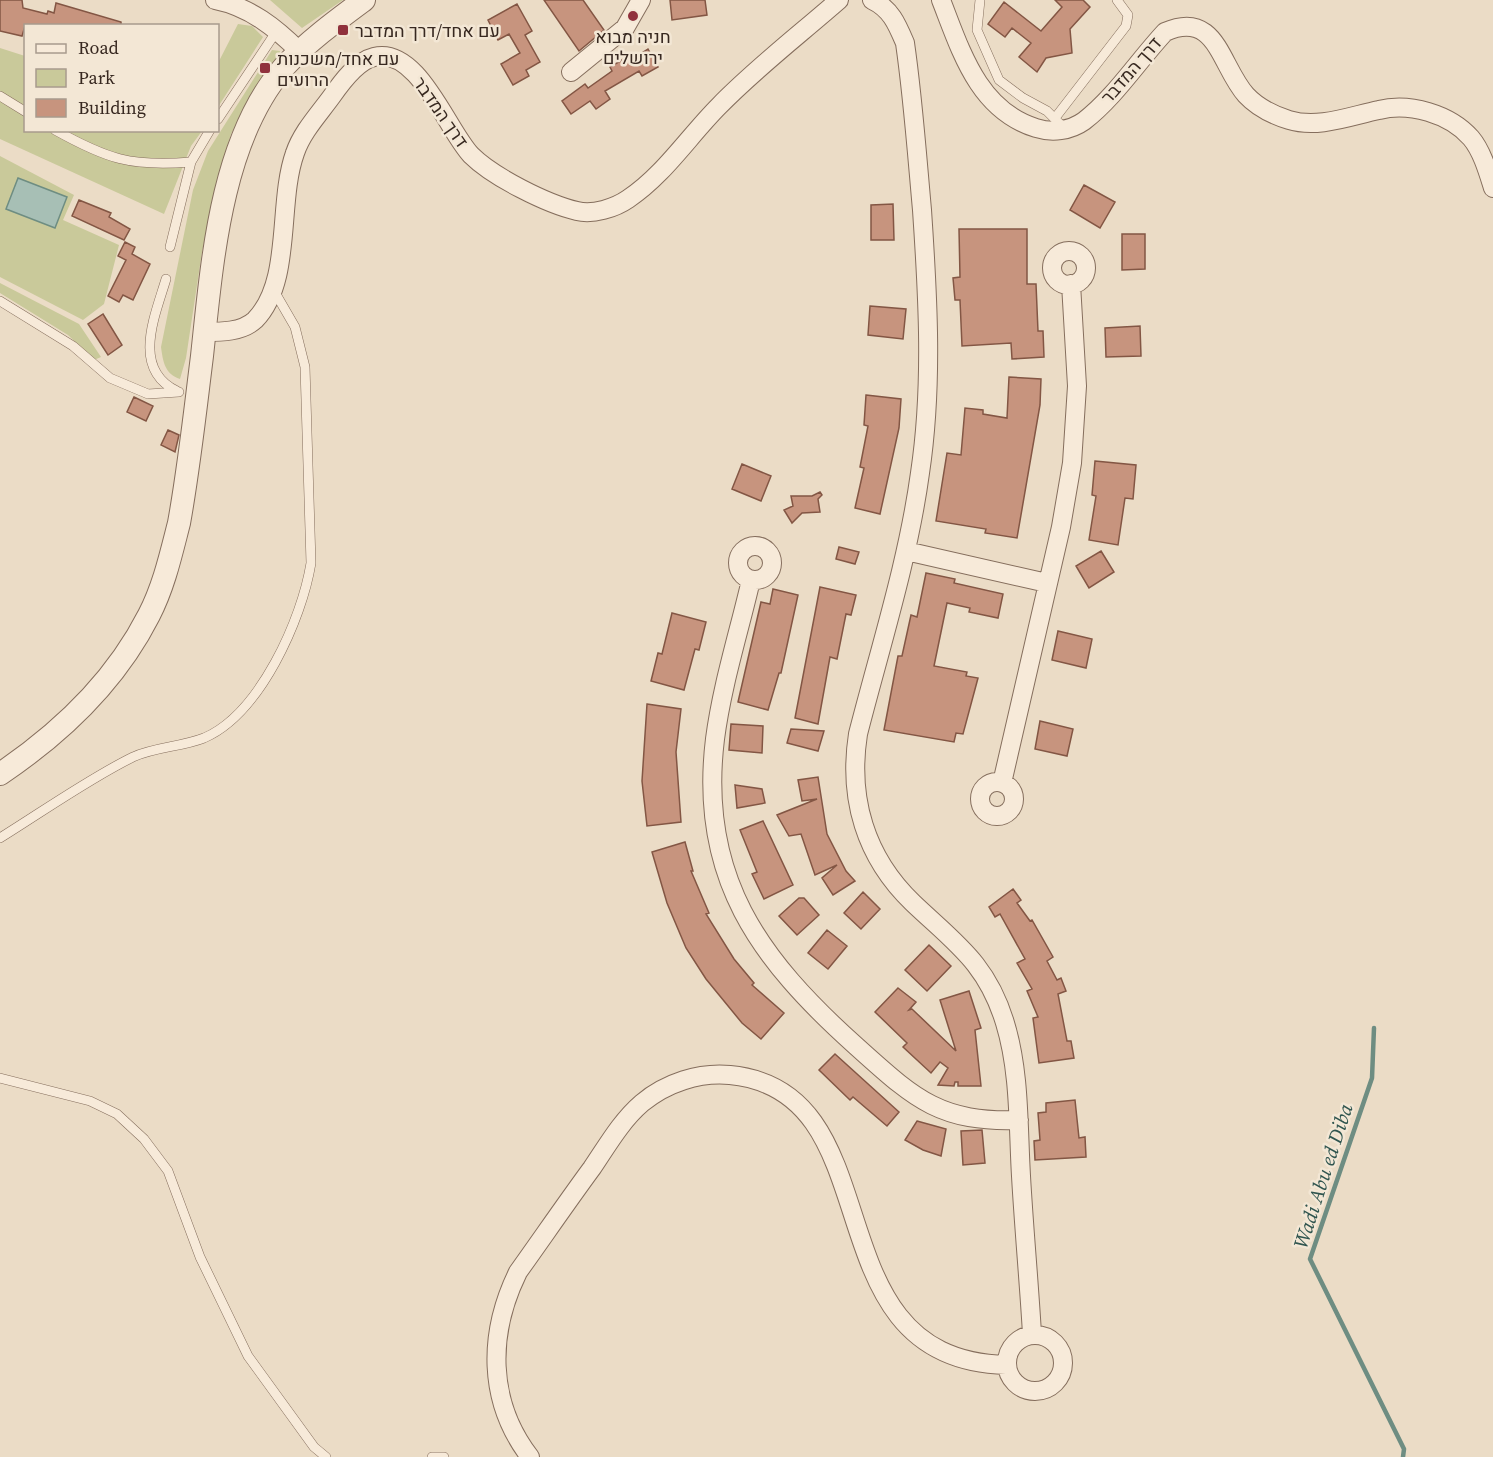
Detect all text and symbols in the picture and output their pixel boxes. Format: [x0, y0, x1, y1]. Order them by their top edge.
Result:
marker: חניה מבוא ירושלים [626, 9, 640, 23]
place label: עם אחד/דרך המדבר [355, 18, 500, 43]
marker: עם אחד/דרך המדבר [336, 23, 350, 37]
legend [24, 24, 219, 132]
place label: חניה מבוא ירושלים [595, 24, 671, 70]
street label: דרך המדבר [1095, 31, 1167, 109]
text: Road [78, 35, 119, 60]
place label: עם אחד/משכנות הרועים [277, 46, 399, 92]
marker: עם אחד/משכנות הרועים [258, 61, 272, 75]
text: Park [78, 65, 115, 90]
street label: דרך המדבר [408, 72, 474, 152]
text: Building [78, 95, 146, 120]
water label: Wadi Abu ed Diba [1286, 1099, 1360, 1252]

